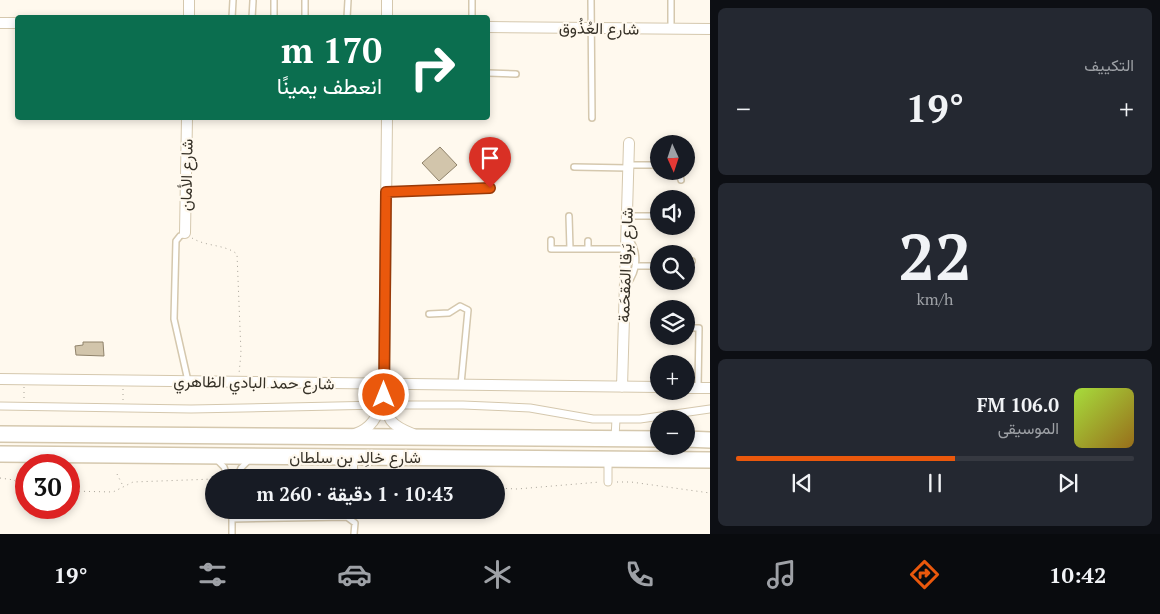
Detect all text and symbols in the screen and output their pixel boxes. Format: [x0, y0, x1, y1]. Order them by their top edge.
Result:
street label: شارع العُذُوق [559, 16, 639, 41]
text: 170 m [281, 27, 382, 73]
icon: right [400, 35, 465, 100]
text: التكييف [1084, 54, 1134, 76]
text: انعطف يمينًا [277, 71, 382, 100]
text: 19° [906, 83, 964, 133]
text: − [736, 90, 751, 127]
text: + [1119, 90, 1134, 127]
north arrow [650, 135, 695, 180]
map controls [650, 135, 695, 455]
pin [469, 137, 511, 188]
street label: شارع الأمان [174, 139, 199, 211]
icon: arrive [476, 144, 504, 172]
button: sound [650, 190, 695, 235]
street label: شارع بَرقا المَقحَمة [612, 207, 639, 323]
text: 22 [898, 212, 972, 299]
button: search [650, 245, 695, 290]
text: km/h [917, 288, 953, 310]
button: layers [650, 300, 695, 345]
button: + [650, 355, 695, 400]
position arrow [357, 368, 409, 420]
street label: شارع حمد البادي الظاهري [173, 370, 335, 397]
text: 106.0 FM [977, 392, 1059, 417]
button: − [650, 410, 695, 455]
text: الموسيقى [998, 417, 1059, 439]
street label: شارع خالِد بن سلطان [289, 446, 421, 469]
speed limit sign: 30 [15, 454, 80, 519]
icon: previous [788, 469, 816, 497]
icon: pause [921, 469, 949, 497]
icon: next [1054, 469, 1082, 497]
text: 10:43 · 1 دقيقة · 260 m [257, 481, 453, 506]
icon: filters [195, 557, 230, 592]
icon: car [337, 557, 372, 592]
icon: climate [480, 557, 515, 592]
icon: phone [622, 557, 657, 592]
icon: music [764, 557, 799, 592]
icon: directions [907, 557, 942, 592]
text: 19° [54, 560, 88, 589]
text: 10:42 [1049, 560, 1106, 589]

